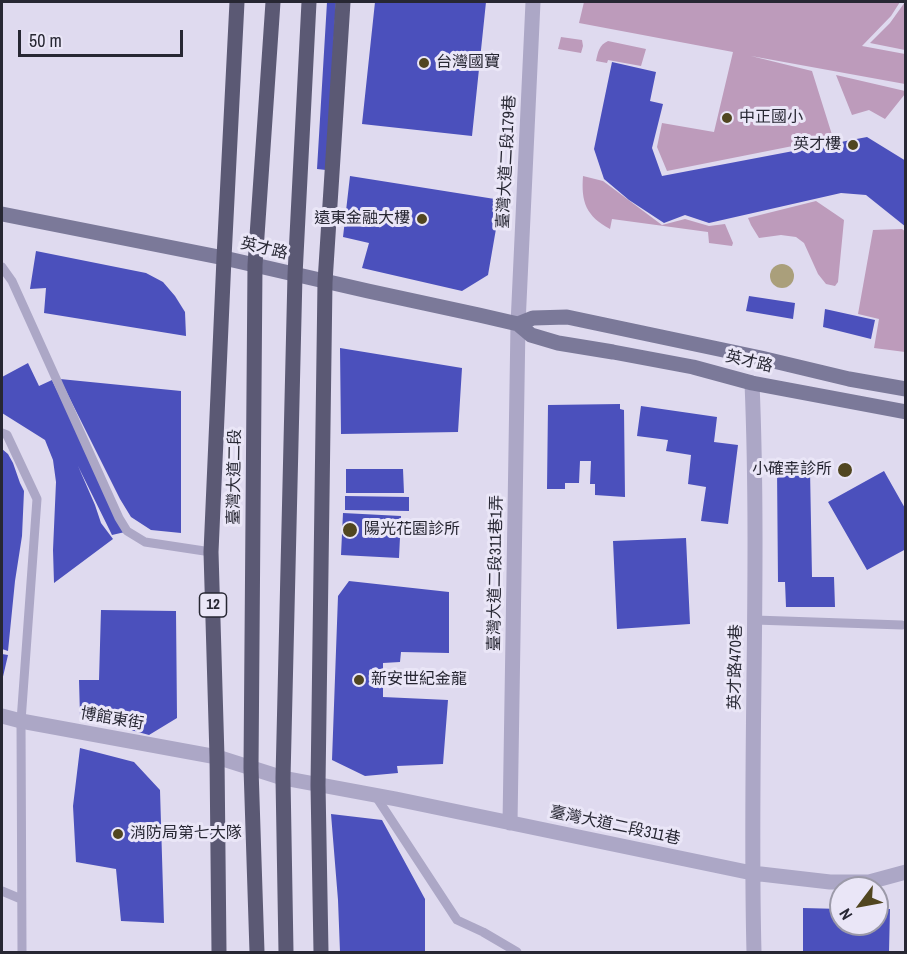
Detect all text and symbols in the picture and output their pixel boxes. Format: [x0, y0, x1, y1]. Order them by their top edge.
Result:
scale bar [21, 18, 186, 56]
text: 50 m [29, 28, 62, 53]
place label: 台灣國寶 [436, 53, 500, 73]
marker: 台灣國寶 [417, 56, 431, 70]
street label: 臺灣大道二段179巷 [494, 95, 520, 229]
place label: 中正國小 [739, 108, 803, 128]
marker: 中正國小 [720, 111, 734, 125]
place label: 英才樓 [793, 135, 841, 155]
marker: 英才樓 [846, 138, 860, 152]
place label: 遠東金融大樓 [314, 209, 410, 229]
marker: 遠東金融大樓 [415, 212, 429, 226]
street label: 英才路 [238, 234, 290, 264]
street label: 英才路 [723, 347, 775, 377]
street label: 臺灣大道二段 [225, 429, 245, 525]
place label: 小確幸診所 [752, 460, 832, 480]
marker: 小確幸診所 [836, 461, 854, 479]
street label: 臺灣大道二段311巷1弄 [485, 495, 507, 651]
place label: 陽光花園診所 [364, 520, 460, 540]
marker: 陽光花園診所 [341, 521, 359, 539]
road number: 12 [200, 593, 226, 617]
street label: 英才路470巷 [726, 624, 746, 710]
place label: 新安世紀金龍 [371, 670, 467, 690]
marker: 新安世紀金龍 [352, 673, 366, 687]
street label: 博館東街 [79, 704, 145, 734]
street label: 臺灣大道二段311巷 [548, 803, 682, 849]
place label: 消防局第七大隊 [130, 824, 242, 844]
marker: 消防局第七大隊 [111, 827, 125, 841]
north arrow [829, 876, 889, 936]
text: N [834, 905, 857, 924]

